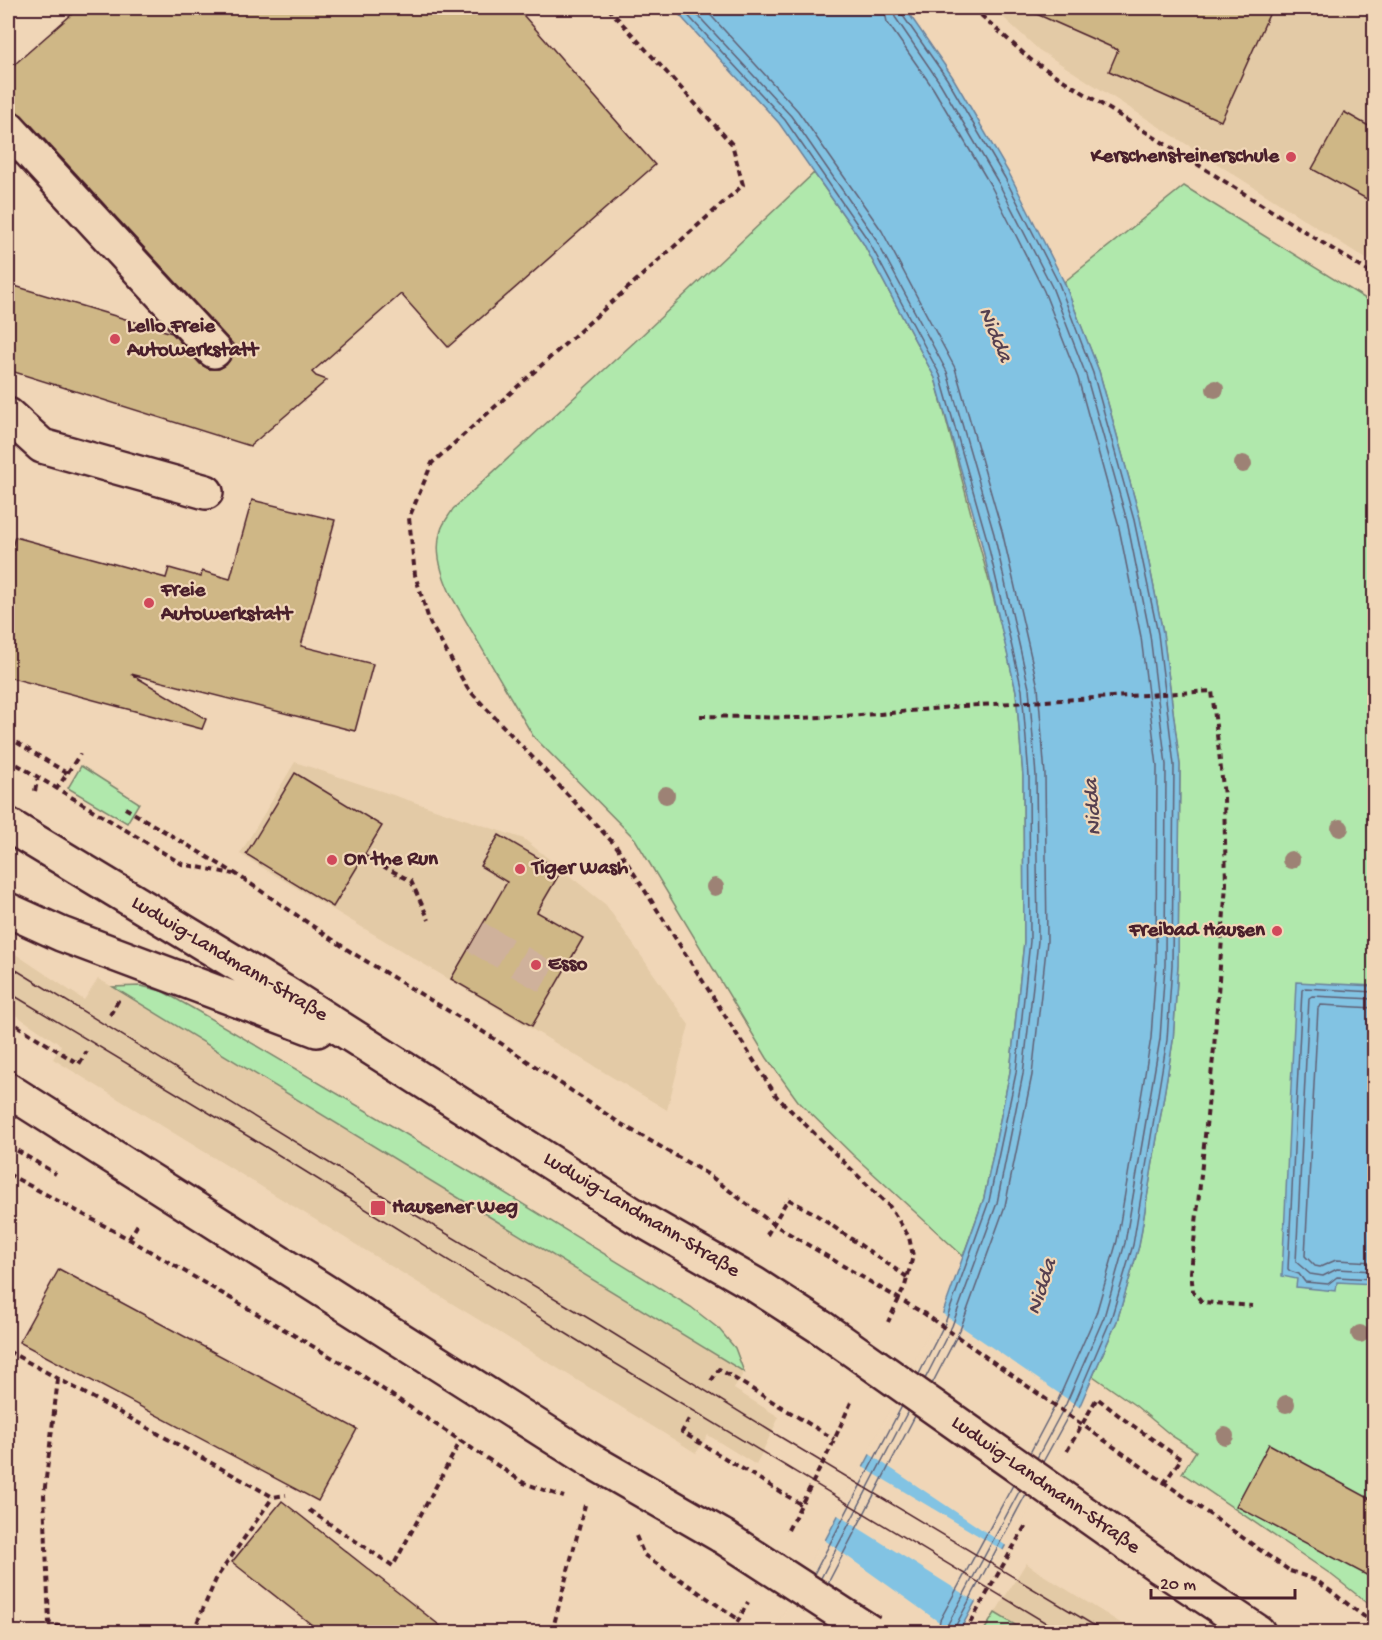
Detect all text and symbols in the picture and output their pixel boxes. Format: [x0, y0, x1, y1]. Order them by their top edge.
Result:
place label: Kerschensteinerschule [1090, 145, 1280, 170]
marker: Kerschensteinerschule [1284, 150, 1298, 164]
water label: Nidda [971, 304, 1018, 368]
place label: Lello Freie Autowerkstatt [126, 315, 260, 364]
marker: Lello Freie Autowerkstatt [108, 332, 122, 346]
place label: Freie Autowerkstatt [160, 579, 294, 628]
marker: Freie Autowerkstatt [142, 596, 156, 610]
water label: Nidda [1079, 776, 1109, 836]
place label: On the Run [344, 848, 439, 873]
marker: On the Run [325, 853, 339, 867]
place label: Tiger Wash [530, 857, 629, 882]
marker: Tiger Wash [513, 862, 527, 876]
street label: Ludwig-Landmann-Straße [126, 891, 333, 1029]
place label: Freibad Hausen [1128, 919, 1266, 944]
marker: Freibad Hausen [1270, 924, 1284, 938]
place label: Esso [548, 953, 588, 978]
marker: Esso [529, 958, 543, 972]
street label: Ludwig-Landmann-Straße [538, 1147, 745, 1285]
place label: Hausener Weg [392, 1196, 518, 1221]
marker: Hausener Weg [369, 1199, 387, 1217]
water label: Nidda [1022, 1254, 1065, 1318]
street label: Ludwig-Landmann-Straße [946, 1411, 1145, 1561]
scale bar [1151, 1562, 1295, 1600]
text: 20 m [1160, 1575, 1196, 1596]

